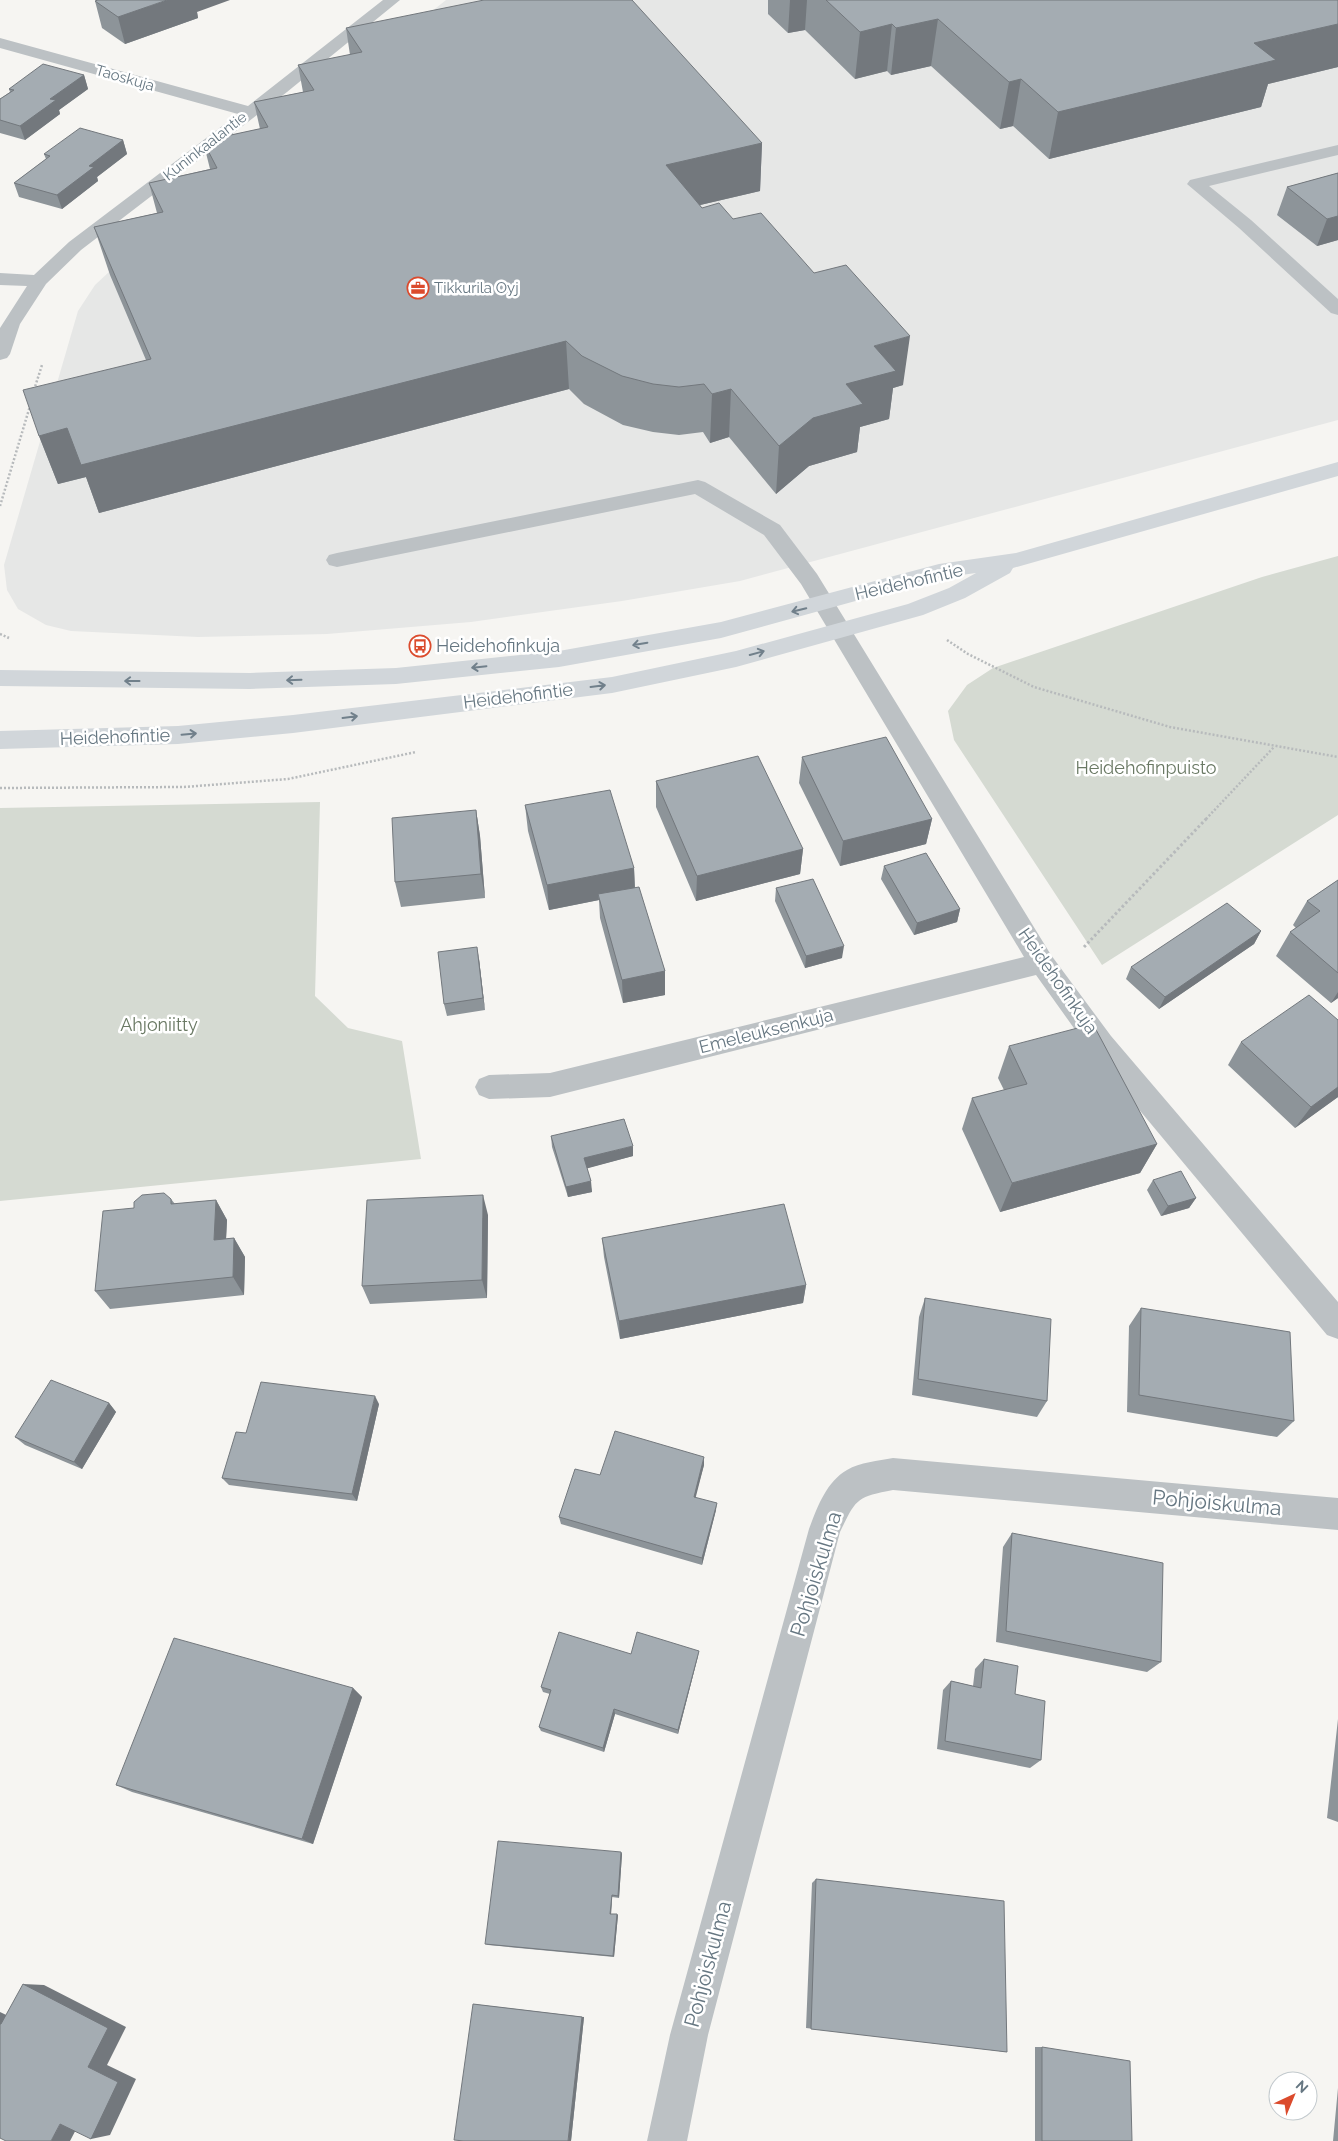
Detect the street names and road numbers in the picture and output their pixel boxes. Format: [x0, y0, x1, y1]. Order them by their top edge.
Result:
street label: Taoskuja [94, 61, 156, 95]
street label: Kuninkaalantie [160, 108, 251, 184]
street label: Heidehofintie [853, 559, 965, 604]
street label: Heidehofintie [462, 678, 574, 713]
street label: Heidehofintie [59, 724, 171, 749]
street label: Heidehofinkuja [1014, 924, 1103, 1038]
street label: Emeleuksenkuja [697, 1004, 835, 1057]
street label: Pohjoiskulma [1151, 1484, 1283, 1521]
street label: Pohjoiskulma [785, 1508, 846, 1639]
street label: Pohjoiskulma [679, 1898, 736, 2030]

